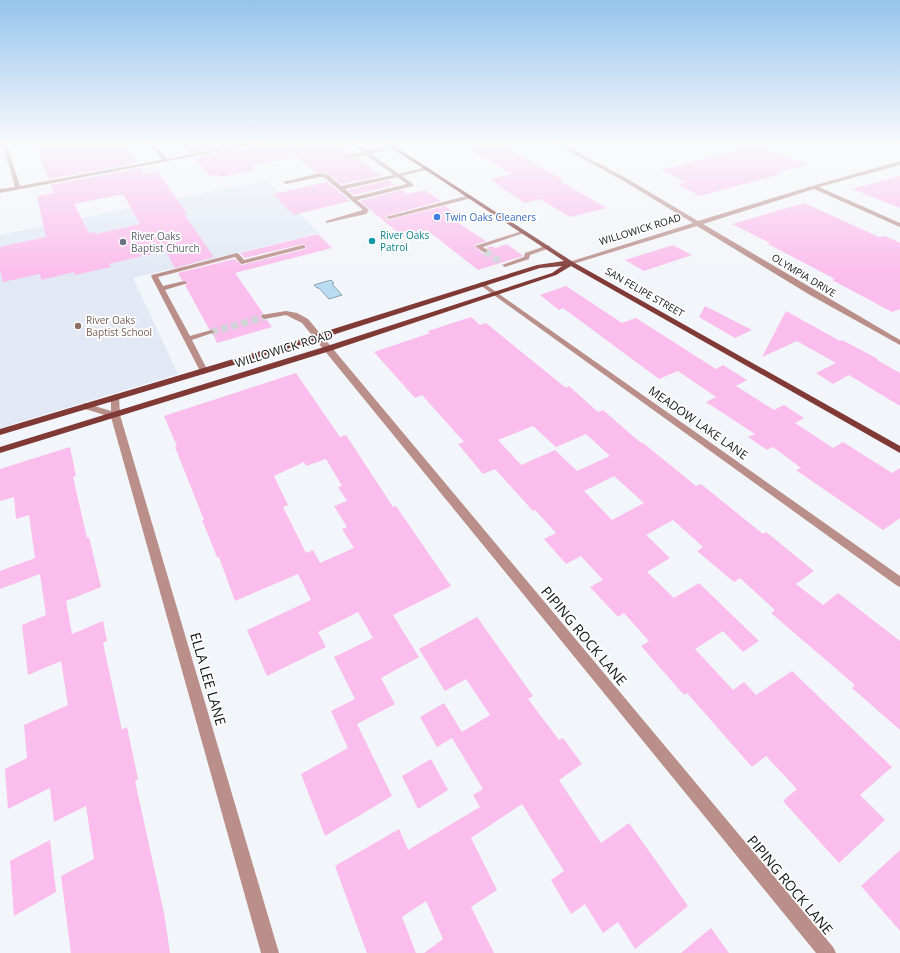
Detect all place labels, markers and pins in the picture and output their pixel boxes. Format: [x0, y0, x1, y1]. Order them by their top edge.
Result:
place label: Twin Oaks Cleaners [445, 210, 536, 224]
marker: Twin Oaks Cleaners [432, 212, 442, 222]
place label: River Oaks Patrol [380, 228, 430, 254]
place label: River Oaks Baptist Church [131, 229, 200, 255]
marker: River Oaks Patrol [367, 236, 377, 246]
marker: River Oaks Baptist Church [118, 237, 128, 247]
place label: River Oaks Baptist School [86, 313, 152, 339]
marker: River Oaks Baptist School [73, 321, 83, 331]

